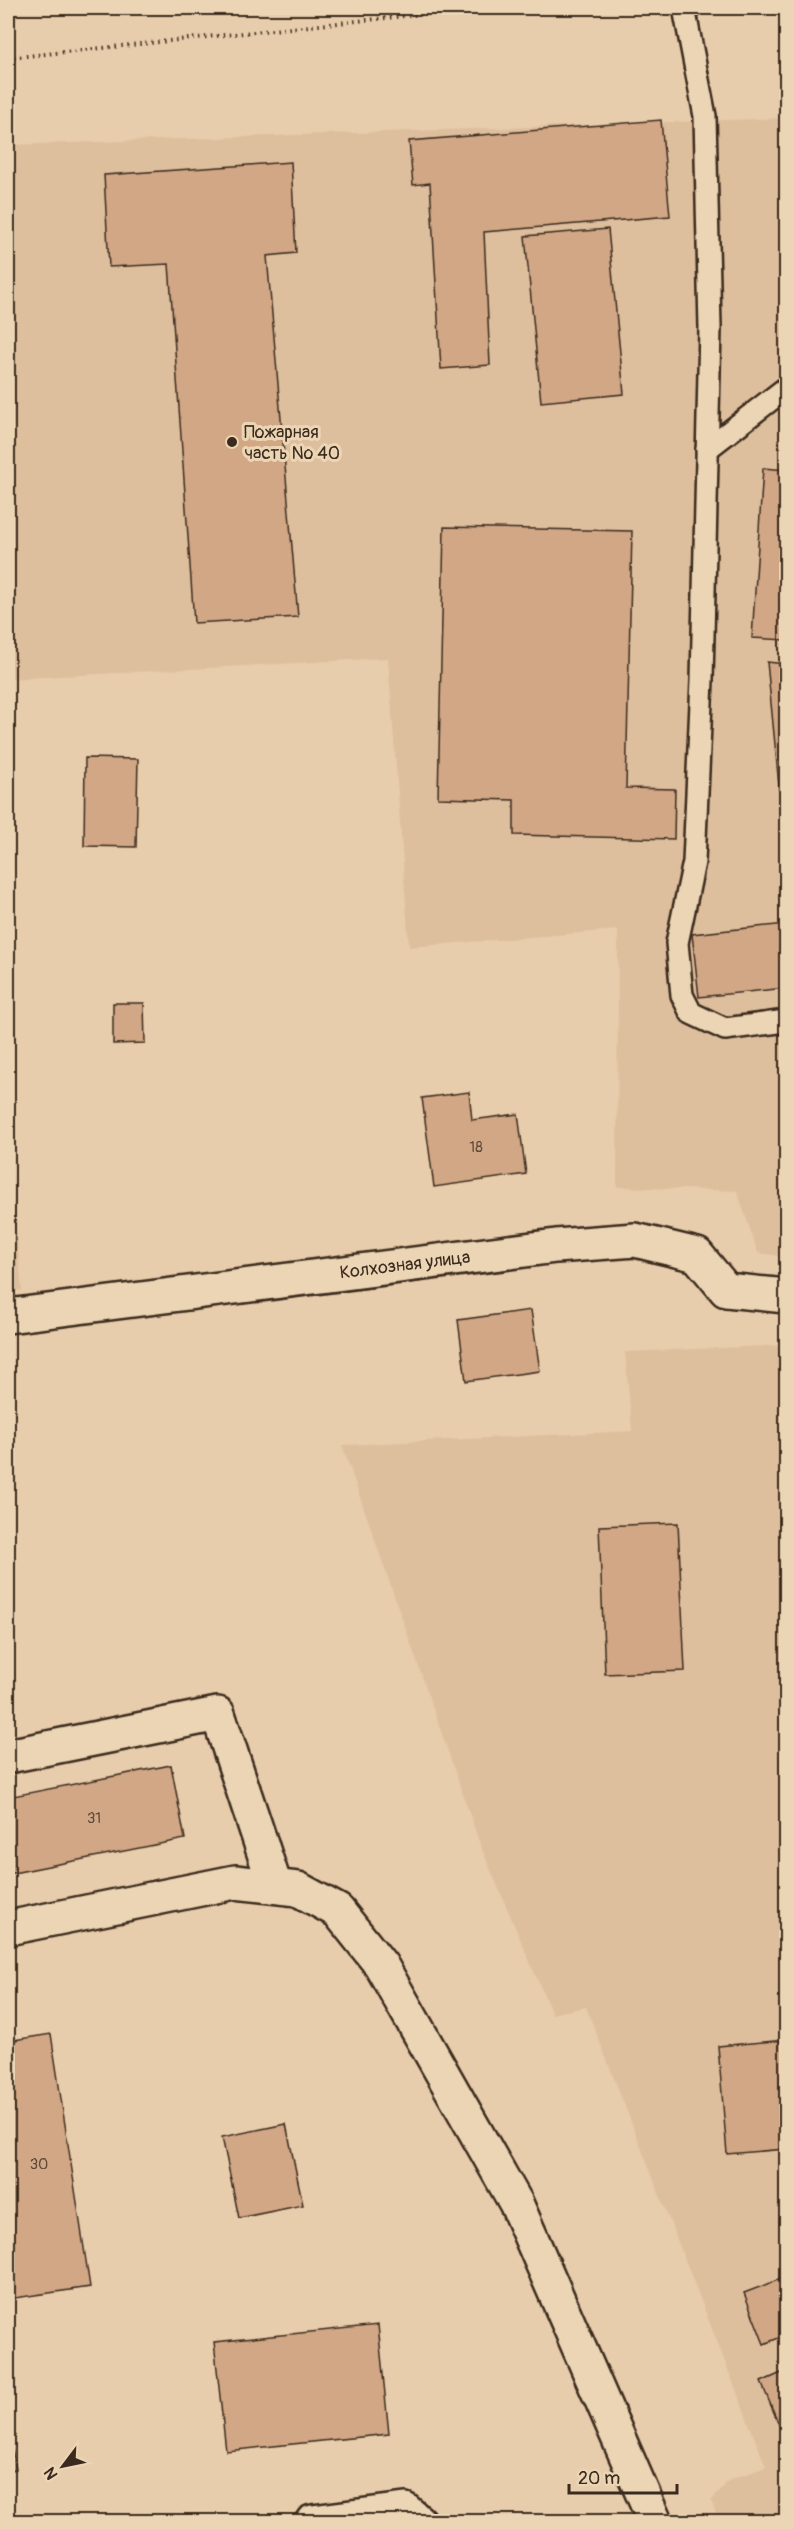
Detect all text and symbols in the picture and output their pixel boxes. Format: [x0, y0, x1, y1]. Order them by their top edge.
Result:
place label: Пожарная часть № 40 [244, 421, 340, 465]
marker: Пожарная часть № 40 [225, 435, 239, 449]
house number: 18 [469, 1138, 483, 1157]
street label: Колхозная улица [338, 1246, 472, 1284]
house number: 31 [87, 1809, 101, 1828]
house number: 30 [30, 2155, 48, 2174]
north arrow [33, 2436, 93, 2496]
scale bar [569, 2457, 677, 2495]
text: N [40, 2463, 62, 2483]
text: 20 m [578, 2467, 620, 2490]

